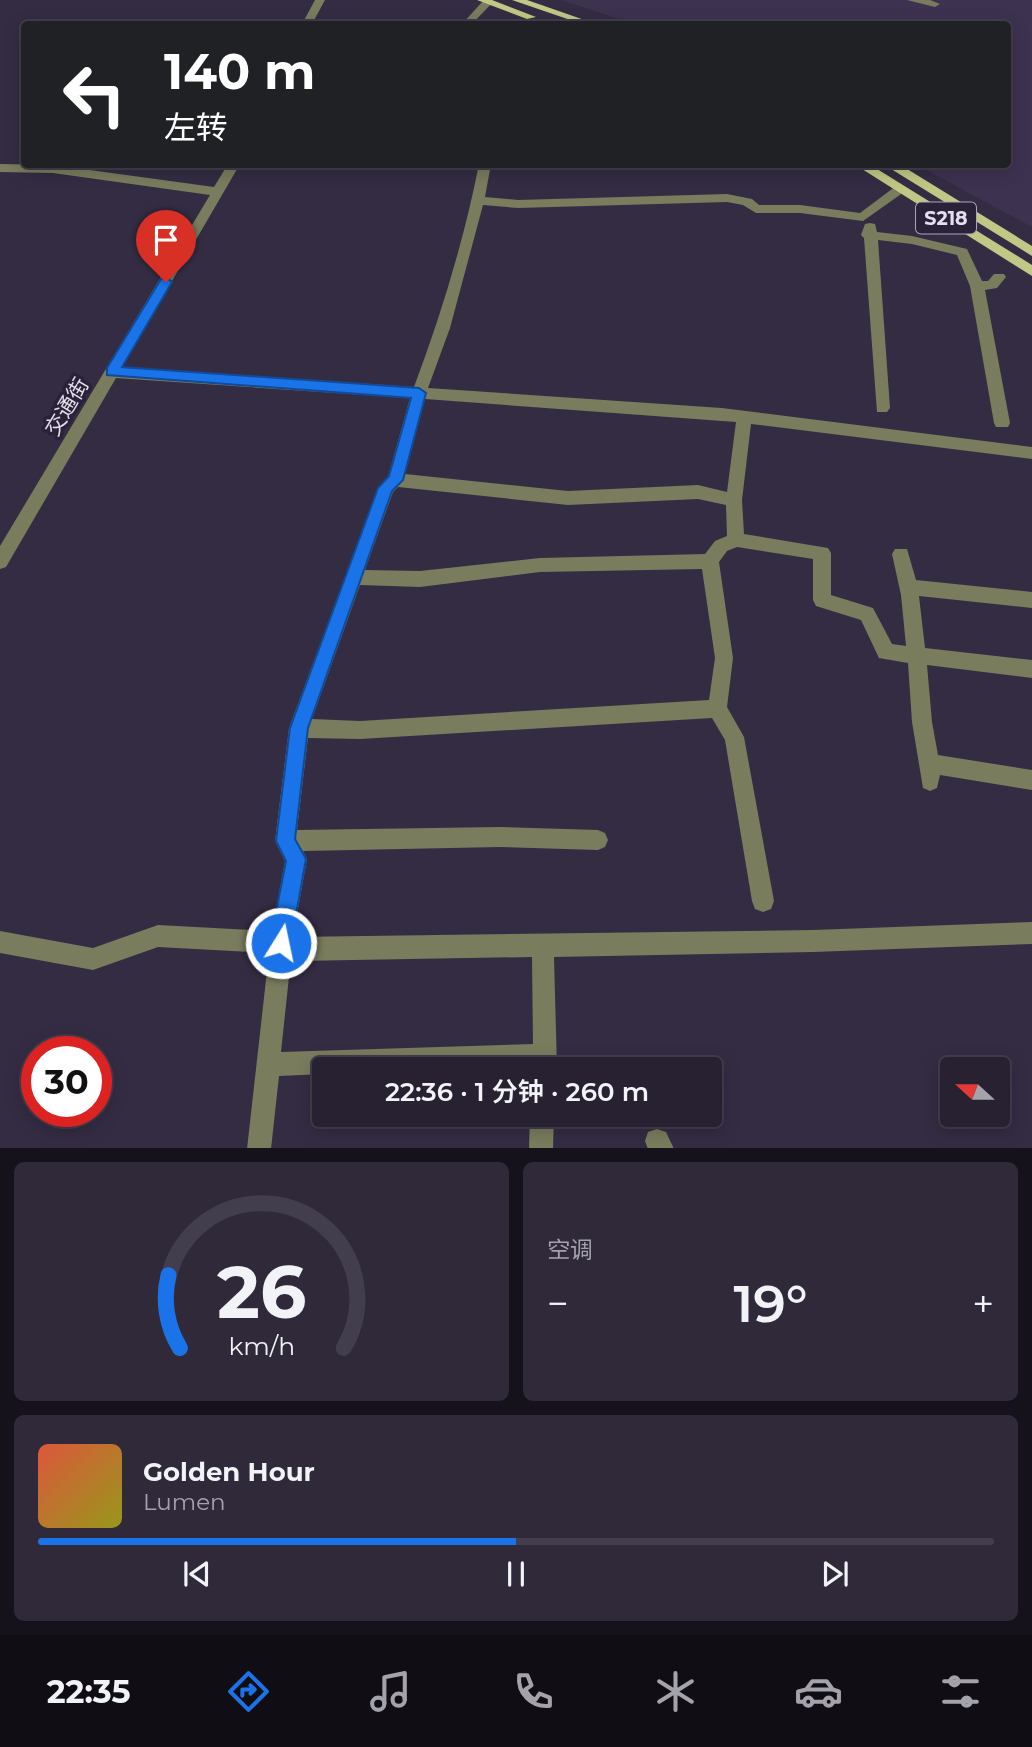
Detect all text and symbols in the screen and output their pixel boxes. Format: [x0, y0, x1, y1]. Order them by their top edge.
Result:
text: 140 m [164, 42, 316, 101]
icon: left [49, 49, 140, 140]
text: 左转 [164, 108, 228, 147]
road number: S218 [916, 202, 976, 233]
pin [136, 210, 196, 282]
icon: arrive [147, 221, 185, 259]
street label: 交通街 [40, 373, 94, 440]
position arrow [244, 906, 318, 980]
speed limit sign: 30 [21, 1036, 112, 1127]
north arrow [940, 1057, 1010, 1127]
map controls [940, 1057, 1010, 1127]
text: 22:36 · 1 分钟 · 260 m [385, 1076, 649, 1108]
text: 空调 [547, 1236, 593, 1264]
text: 26 [217, 1248, 306, 1336]
text: 19° [733, 1272, 808, 1335]
text: − [547, 1280, 569, 1327]
text: + [972, 1280, 994, 1327]
text: km/h [228, 1330, 295, 1360]
text: Golden Hour [143, 1456, 315, 1488]
text: Lumen [143, 1488, 226, 1516]
icon: previous [178, 1555, 216, 1593]
icon: pause [497, 1555, 535, 1593]
icon: next [816, 1555, 854, 1593]
icon: directions [224, 1667, 273, 1716]
icon: music [366, 1667, 415, 1716]
icon: phone [509, 1667, 558, 1716]
icon: climate [651, 1667, 700, 1716]
icon: car [794, 1667, 843, 1716]
icon: filters [936, 1667, 985, 1716]
text: 22:35 [47, 1672, 131, 1711]

